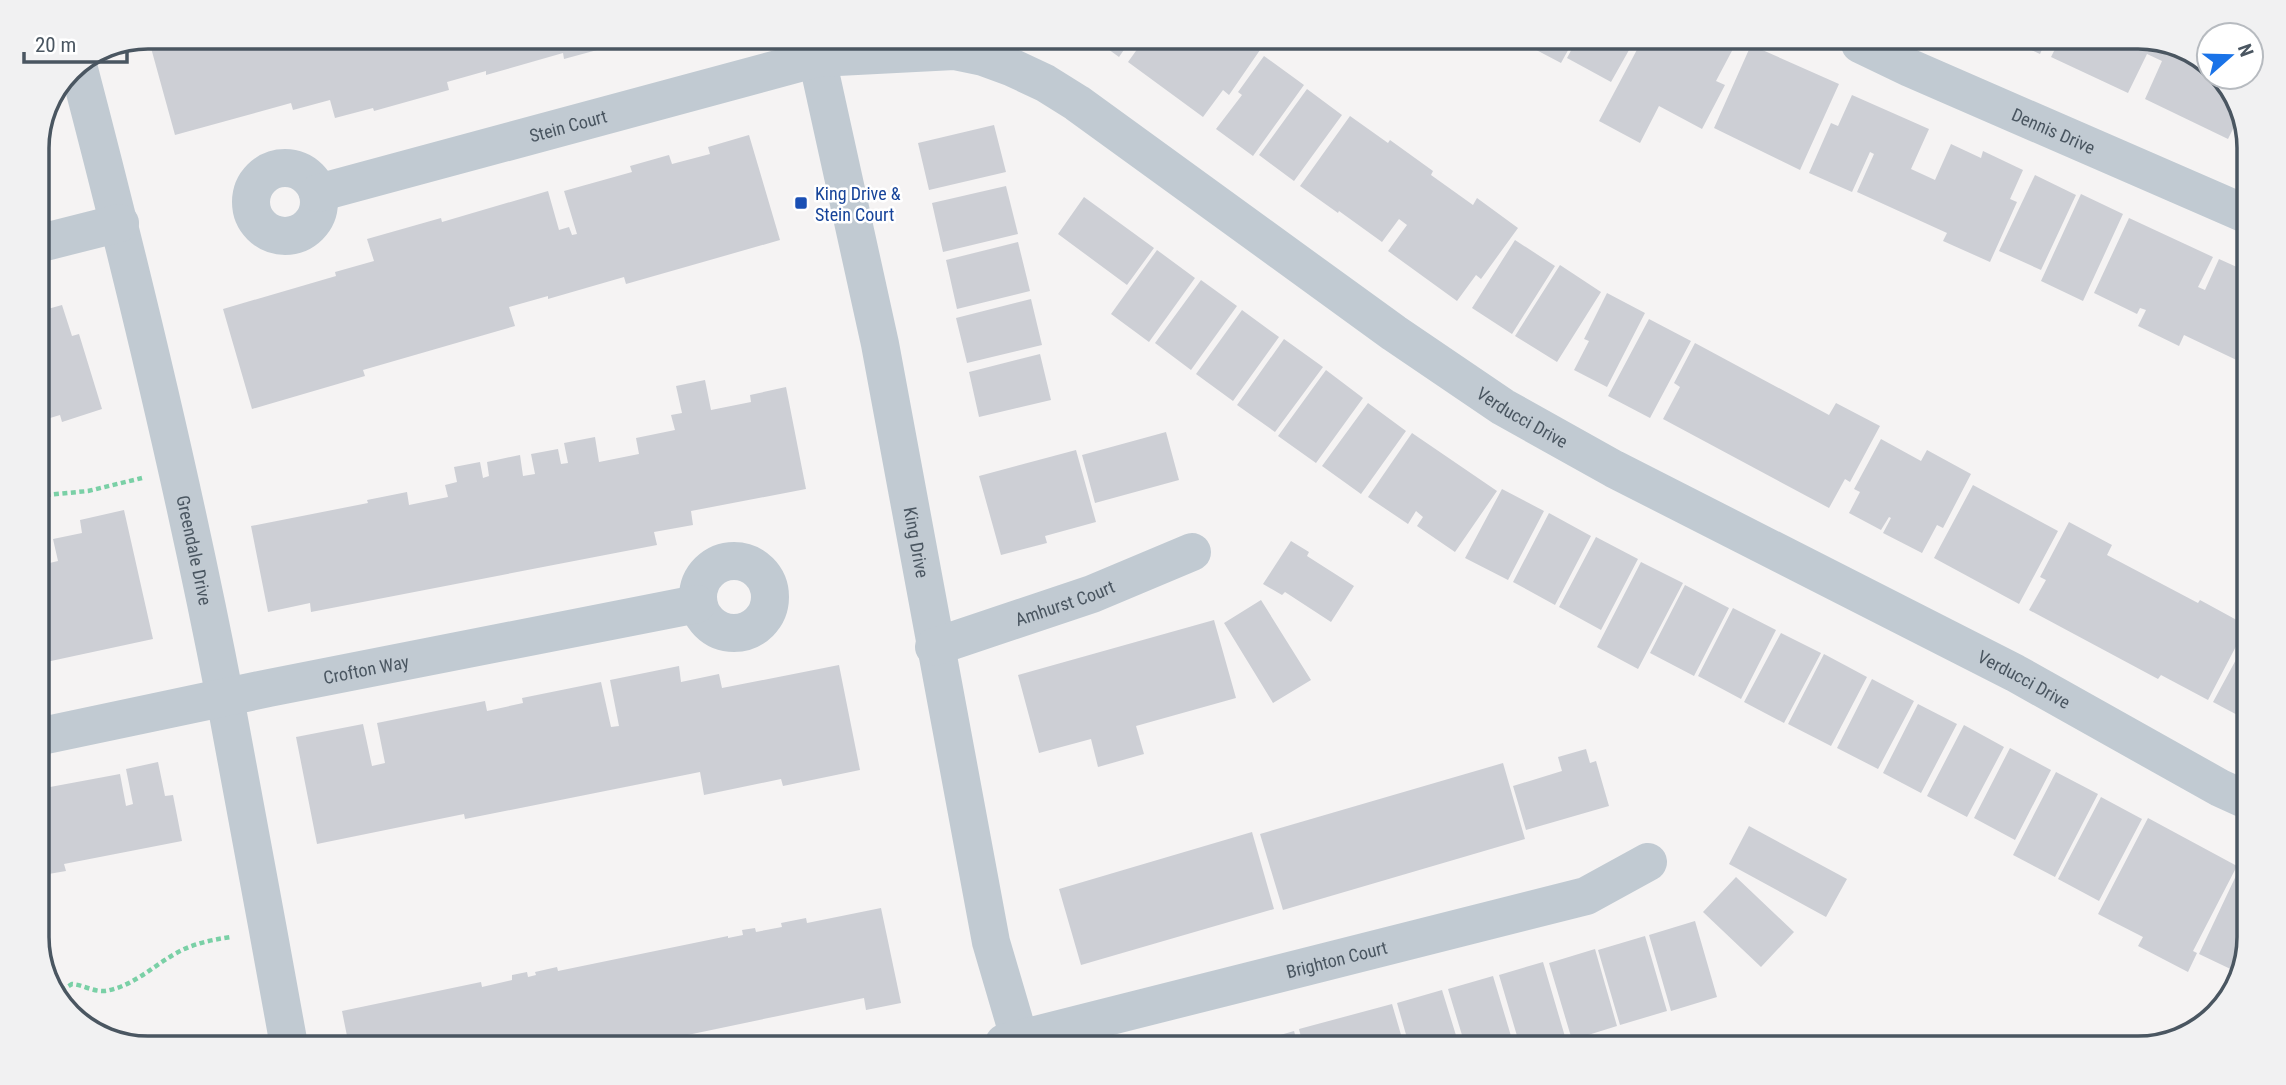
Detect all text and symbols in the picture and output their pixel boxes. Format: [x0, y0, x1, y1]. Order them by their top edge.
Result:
scale bar [24, 21, 128, 65]
north arrow [2195, 21, 2265, 91]
text: 20 m [35, 33, 76, 57]
text: N [2233, 41, 2258, 60]
street label: Dennis Drive [2009, 103, 2098, 158]
street label: Stein Court [527, 105, 609, 146]
place label: King Drive & Stein Court [815, 183, 901, 225]
marker: King Drive & Stein Court [793, 195, 809, 211]
street label: Verducci Drive [1473, 382, 1572, 452]
street label: Greendale Drive [173, 493, 217, 607]
street label: King Drive [900, 505, 934, 579]
street label: Amhurst Court [1012, 575, 1117, 630]
street label: Verducci Drive [1974, 645, 2074, 712]
street label: Crofton Way [321, 650, 411, 688]
street label: Brighton Court [1284, 936, 1389, 982]

